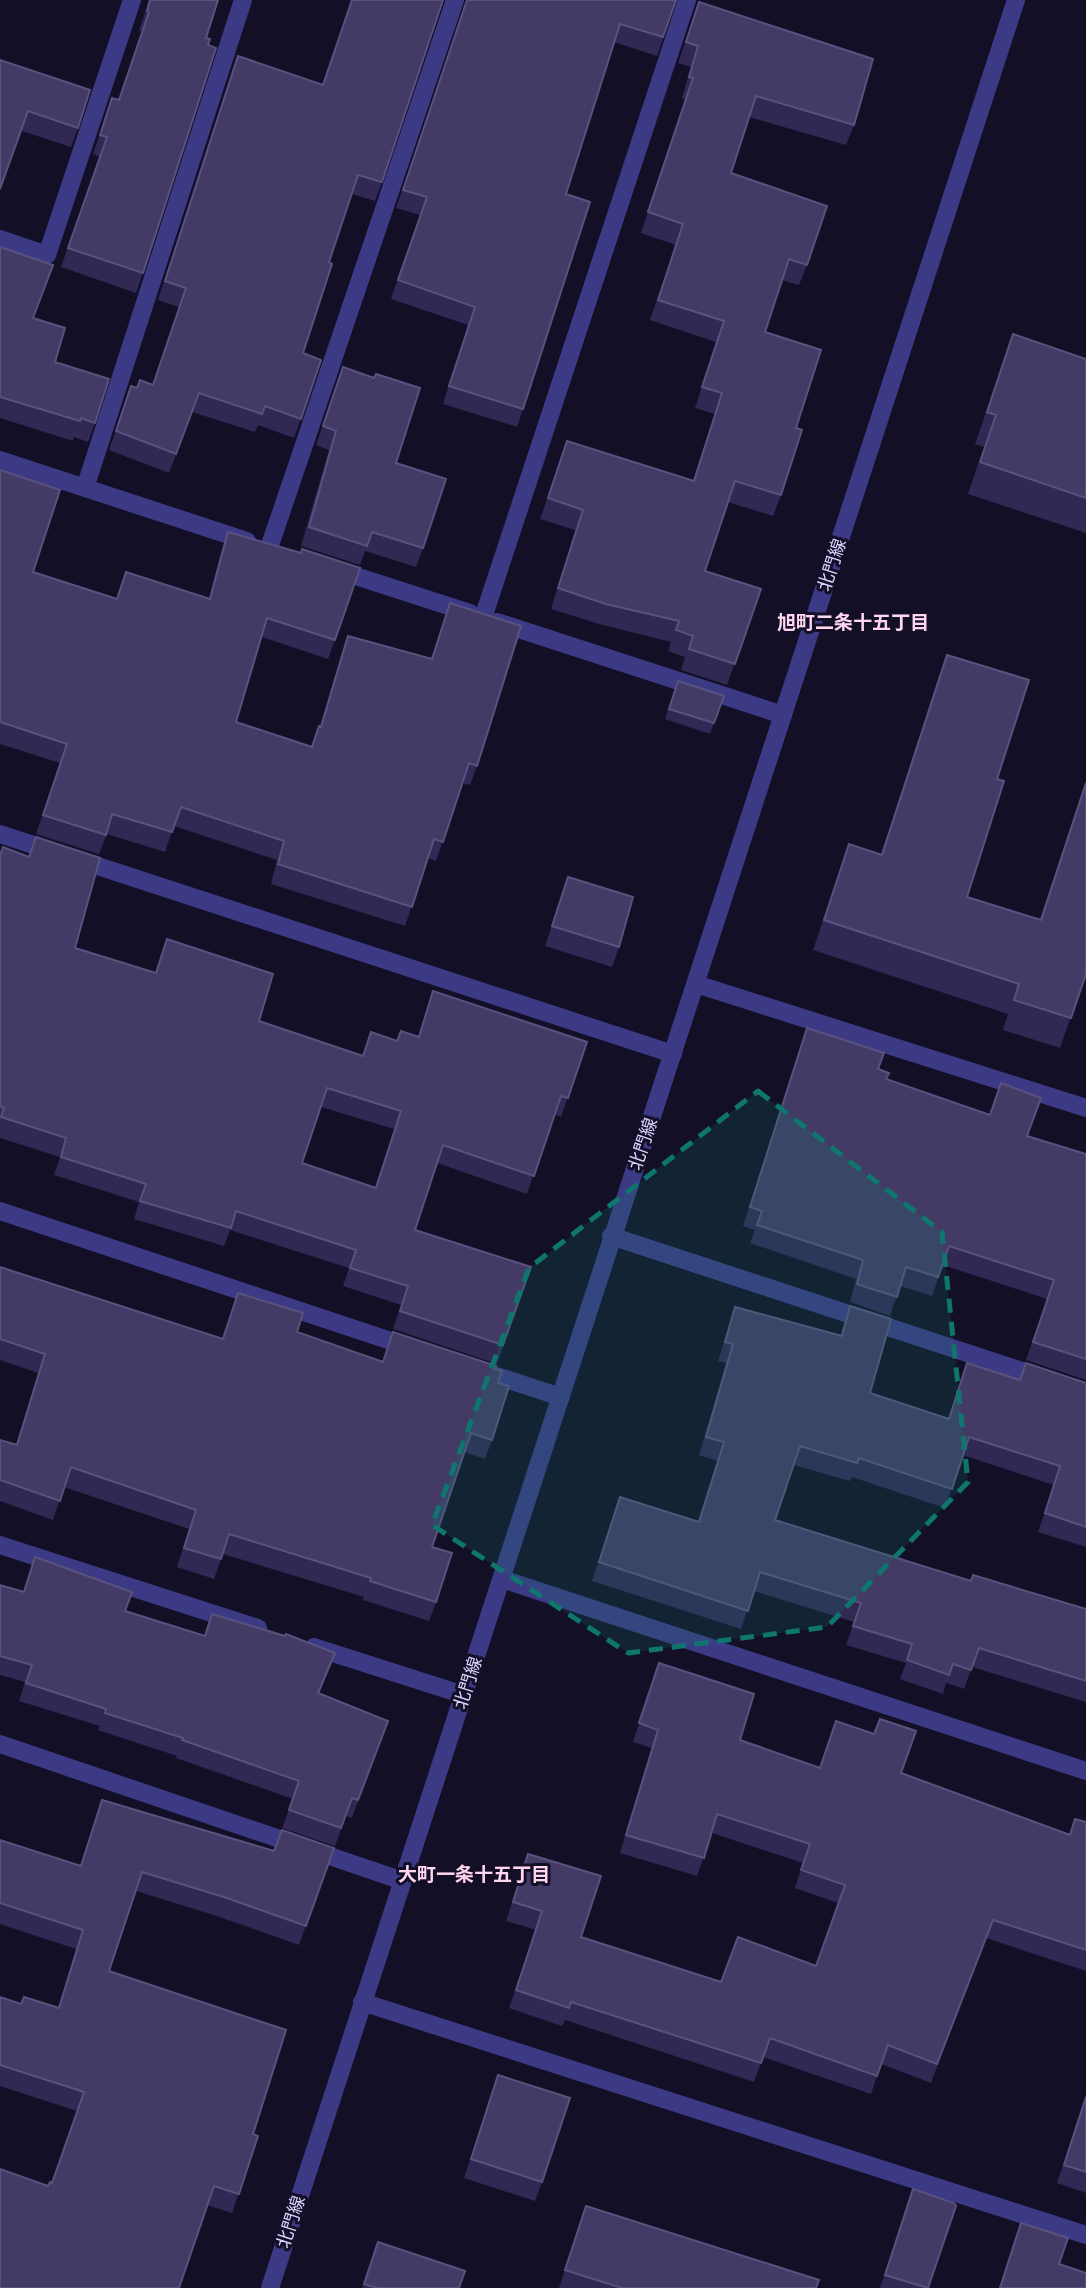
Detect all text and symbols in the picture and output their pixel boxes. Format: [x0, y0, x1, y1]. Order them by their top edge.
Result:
street label: 北門線 [813, 536, 849, 593]
district label: 旭町二条十五丁目 [777, 611, 929, 633]
street label: 北門線 [624, 1115, 660, 1172]
street label: 北門線 [449, 1654, 485, 1711]
district label: 大町一条十五丁目 [398, 1863, 550, 1885]
street label: 北門線 [272, 2193, 308, 2250]

